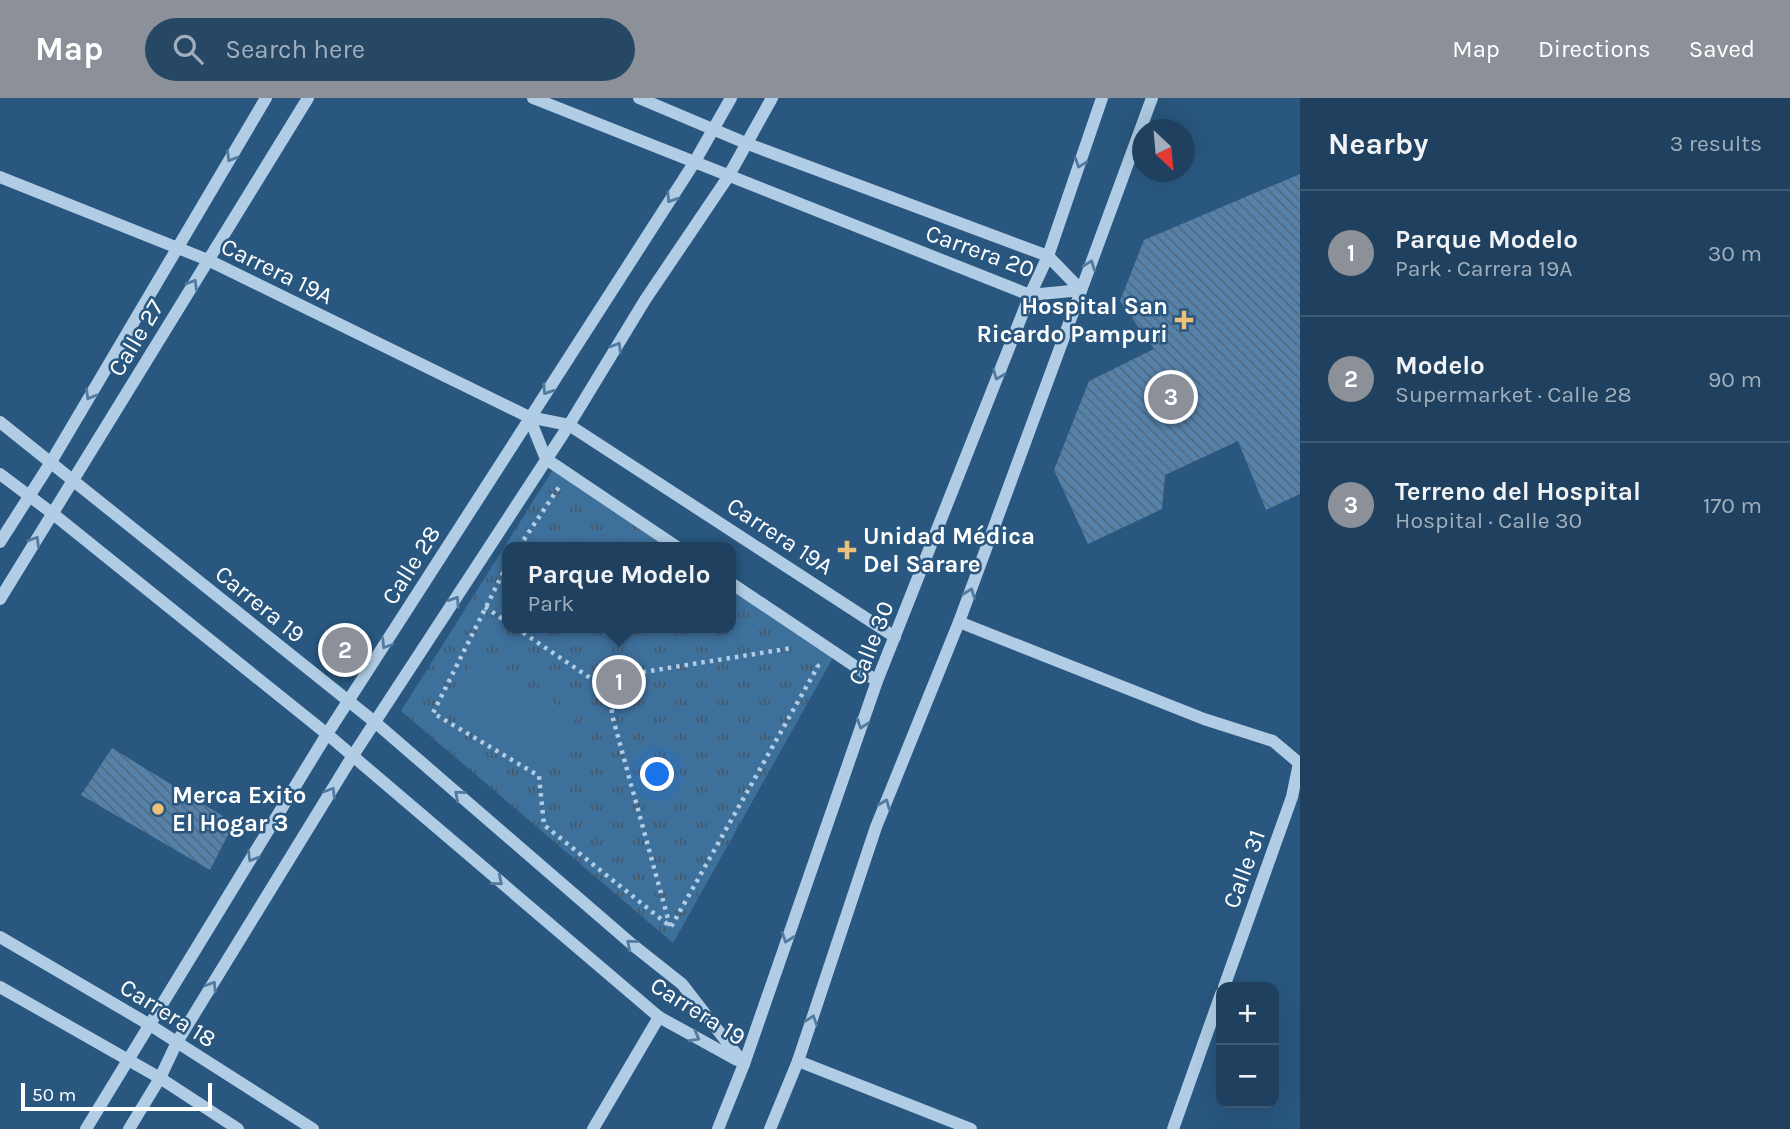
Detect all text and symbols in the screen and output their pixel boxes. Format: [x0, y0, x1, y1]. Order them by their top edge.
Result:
search box [145, 18, 635, 81]
text: Map [35, 30, 103, 68]
icon: search [169, 30, 207, 68]
text: Search here [225, 34, 365, 65]
text: Map [1452, 35, 1500, 63]
text: Directions [1538, 35, 1651, 63]
text: Saved [1689, 35, 1755, 63]
north arrow [1132, 119, 1195, 182]
text: Nearby [1328, 126, 1428, 162]
text: 3 results [1670, 130, 1762, 157]
one-way arrow [226, 149, 239, 162]
one-way arrow [1074, 156, 1088, 168]
one-way arrow [666, 191, 679, 204]
street label: Carrera 20 [922, 218, 1038, 284]
text: Parque Modelo [1395, 224, 1578, 255]
street label: Carrera 19A [217, 232, 338, 310]
text: 1 [1347, 240, 1355, 267]
text: 30 m [1708, 240, 1762, 267]
text: Park · Carrera 19A [1395, 255, 1573, 282]
one-way arrow [1082, 259, 1096, 271]
one-way arrow [185, 279, 198, 292]
place label: Hospital San Ricardo Pampuri [976, 292, 1168, 348]
street label: Calle 27 [102, 295, 170, 381]
marker: Hospital San Ricardo Pampuri [1174, 310, 1194, 330]
one-way arrow [608, 341, 621, 354]
text: Modelo [1395, 350, 1485, 381]
text: 2 [1344, 366, 1358, 393]
text: 90 m [1708, 366, 1762, 393]
one-way arrow [993, 368, 1007, 380]
pin: 3 [1148, 371, 1194, 423]
text: Supermarket · Calle 28 [1395, 381, 1632, 408]
one-way arrow [542, 382, 555, 395]
one-way arrow [86, 387, 99, 400]
text: Terreno del Hospital [1395, 476, 1641, 507]
street label: Carrera 19A [722, 491, 838, 581]
text: 3 [1344, 492, 1358, 519]
text: 170 m [1703, 492, 1762, 519]
text: Hospital · Calle 30 [1395, 507, 1582, 534]
street label: Calle 28 [376, 520, 446, 610]
place label: Unidad Médica Del Sarare [863, 522, 1035, 578]
one-way arrow [27, 535, 40, 548]
marker: Unidad Médica Del Sarare [837, 540, 857, 560]
popup [502, 542, 736, 633]
street label: Carrera 19 [210, 559, 310, 649]
text: Parque Modelo [528, 559, 710, 590]
one-way arrow [962, 588, 976, 600]
text: Park [528, 590, 574, 617]
one-way arrow [447, 595, 460, 608]
street label: Calle 30 [842, 597, 900, 689]
pin: 2 [322, 624, 368, 676]
one-way arrow [381, 636, 394, 649]
pin: 1 [596, 656, 642, 708]
one-way arrow [856, 717, 870, 729]
your location [640, 757, 674, 791]
place label: Merca Exito El Hogar 3 [172, 781, 306, 837]
one-way arrow [323, 786, 336, 799]
one-way arrow [454, 791, 467, 803]
one-way arrow [877, 799, 891, 811]
marker: Merca Exito El Hogar 3 [150, 801, 166, 817]
street label: Calle 31 [1217, 826, 1271, 912]
one-way arrow [248, 850, 261, 863]
one-way arrow [490, 873, 503, 885]
one-way arrow [781, 932, 795, 944]
one-way arrow [626, 939, 638, 952]
street label: Carrera 19 [645, 971, 751, 1051]
street label: Carrera 18 [115, 973, 221, 1053]
one-way arrow [204, 980, 217, 993]
map controls [1216, 982, 1279, 1108]
button: + [1216, 982, 1279, 1045]
one-way arrow [803, 1014, 818, 1026]
one-way arrow [688, 1029, 700, 1042]
button: − [1216, 1045, 1279, 1108]
scale bar [21, 1080, 212, 1112]
text: 50 m [32, 1084, 76, 1106]

